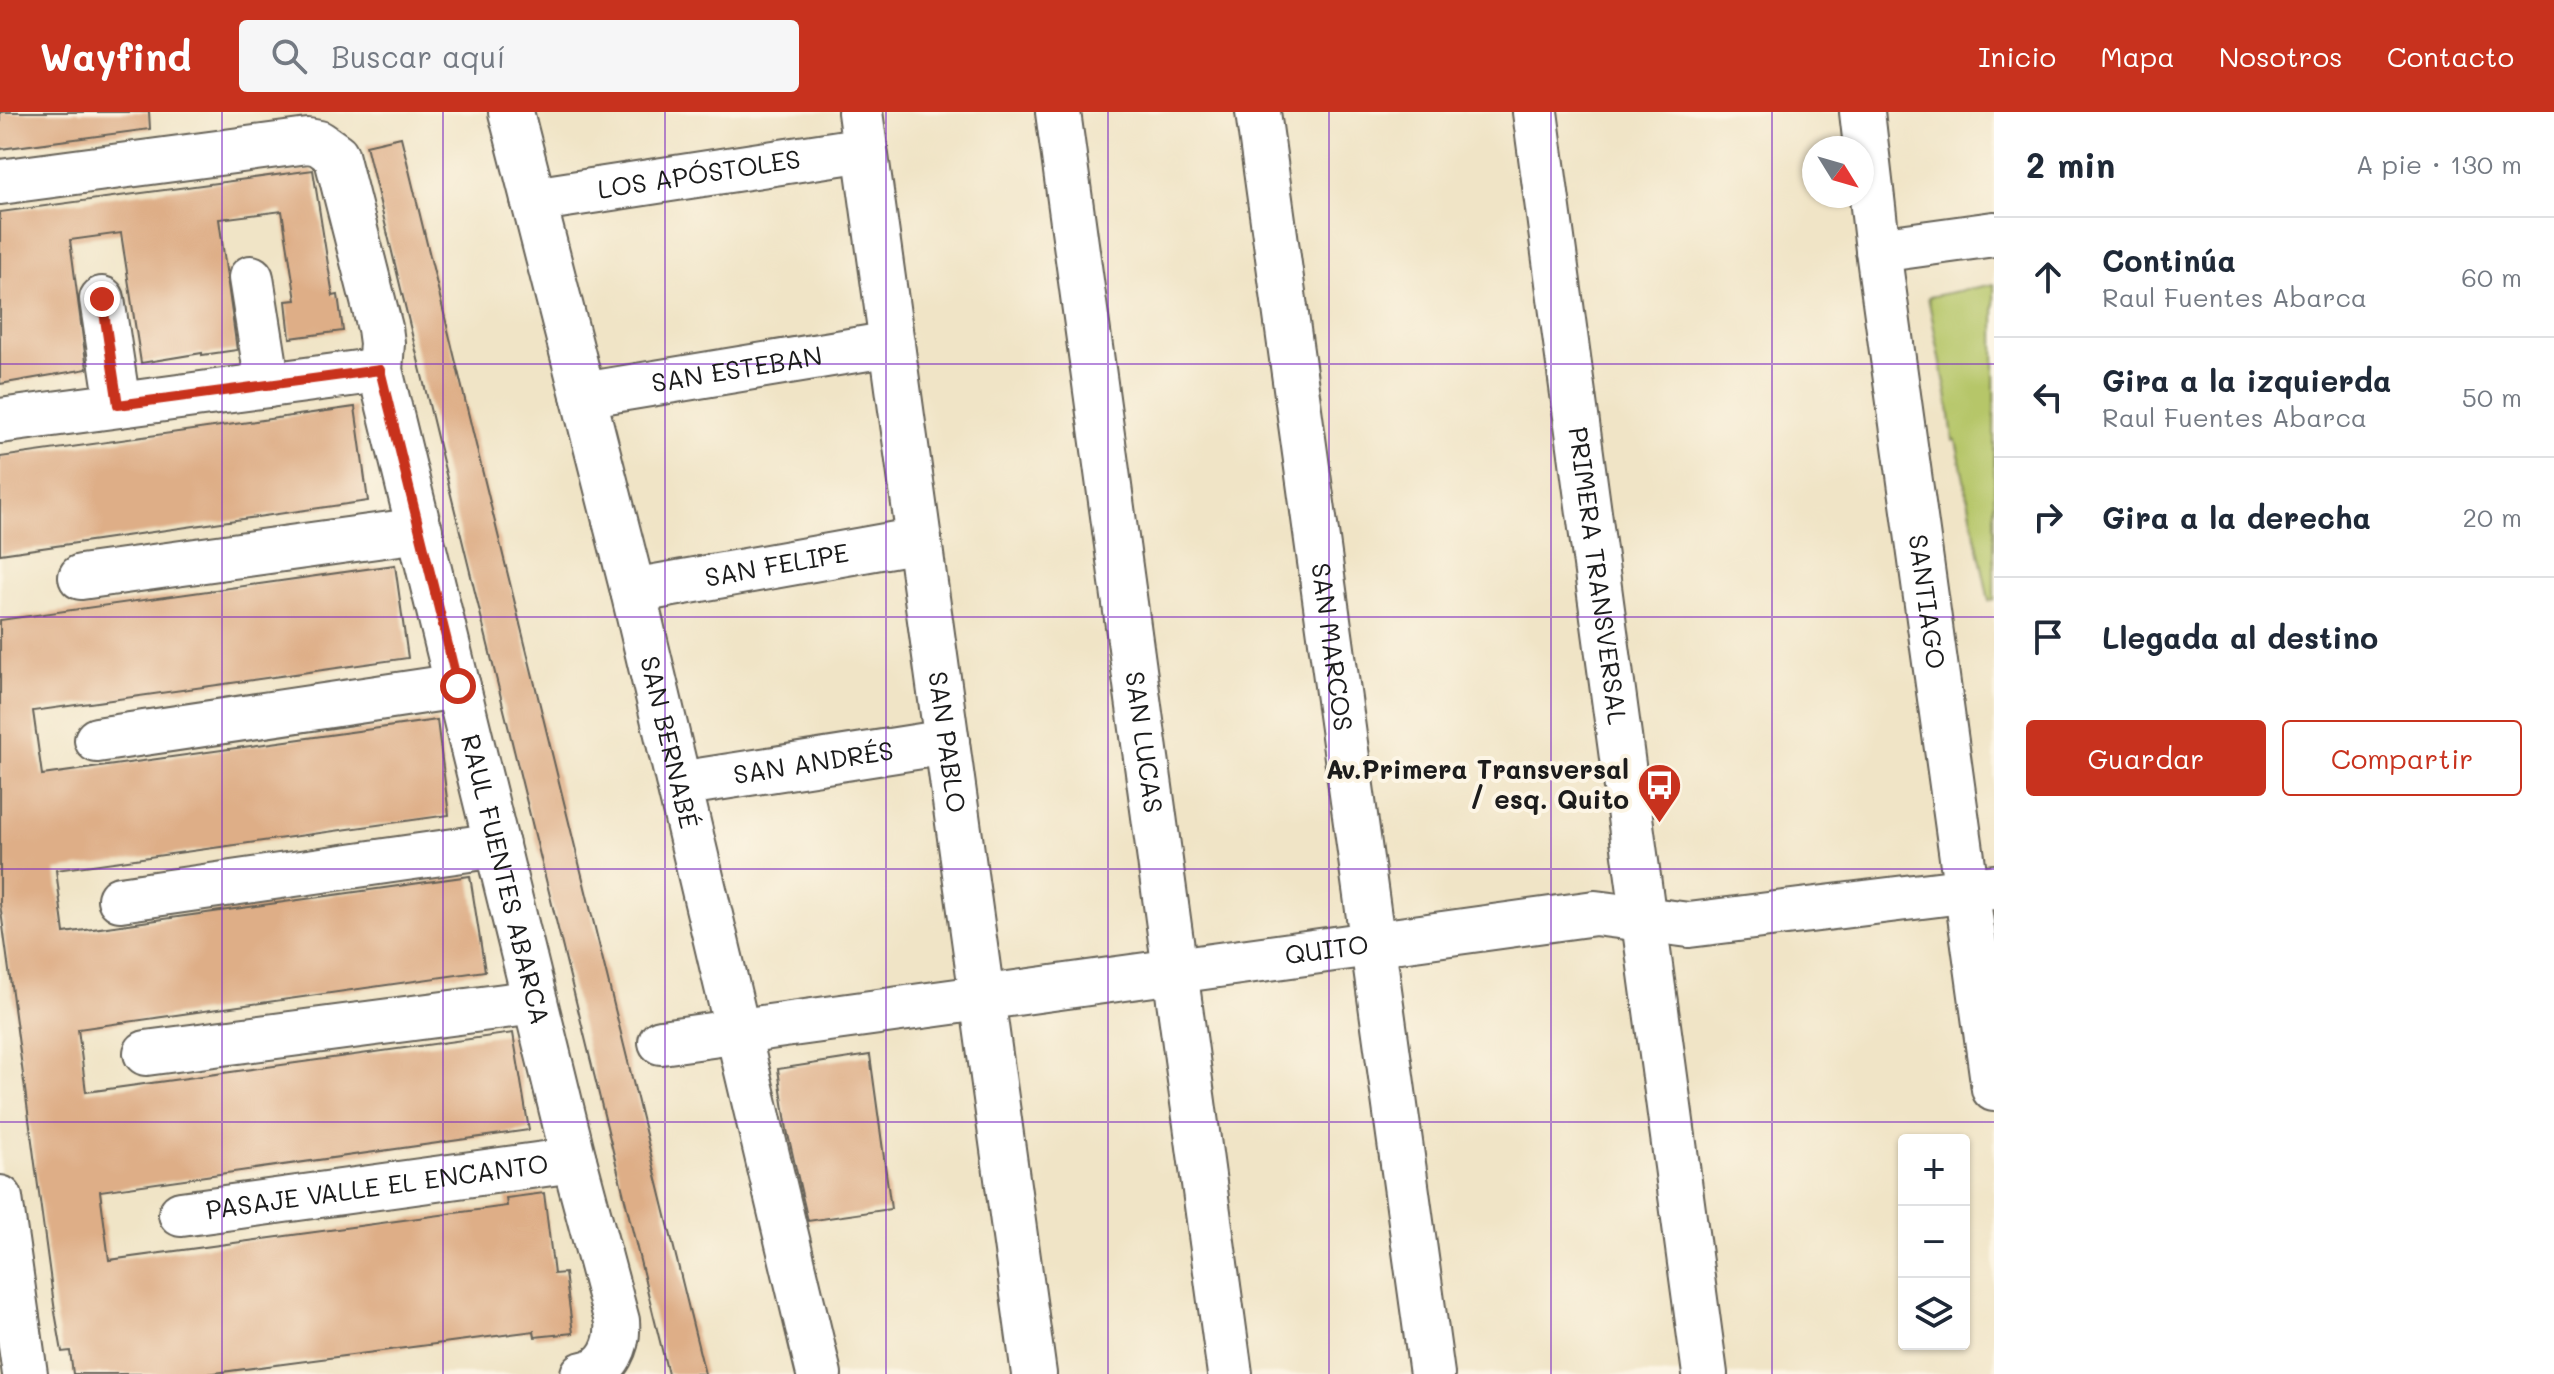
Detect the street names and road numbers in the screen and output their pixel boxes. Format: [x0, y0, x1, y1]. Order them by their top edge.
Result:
street label: LOS APÓSTOLES [595, 141, 803, 206]
street label: SAN ESTEBAN [649, 338, 825, 399]
street label: PRIMERA TRANSVERSAL [1562, 425, 1635, 727]
street label: SANTIAGO [1901, 532, 1954, 671]
street label: SAN FELIPE [702, 535, 851, 594]
street label: SAN MARCOS [1304, 561, 1361, 733]
street label: SAN BERNABÉ [633, 653, 707, 832]
street label: SAN PABLO [921, 669, 974, 815]
street label: SAN LUCAS [1118, 669, 1171, 815]
street label: RAUL FUENTES ABARCA [454, 731, 558, 1028]
street label: SAN ANDRÉS [731, 733, 896, 791]
street label: QUITO [1283, 926, 1371, 972]
street label: PASAJE VALLE EL ENCANTO [204, 1146, 550, 1226]

